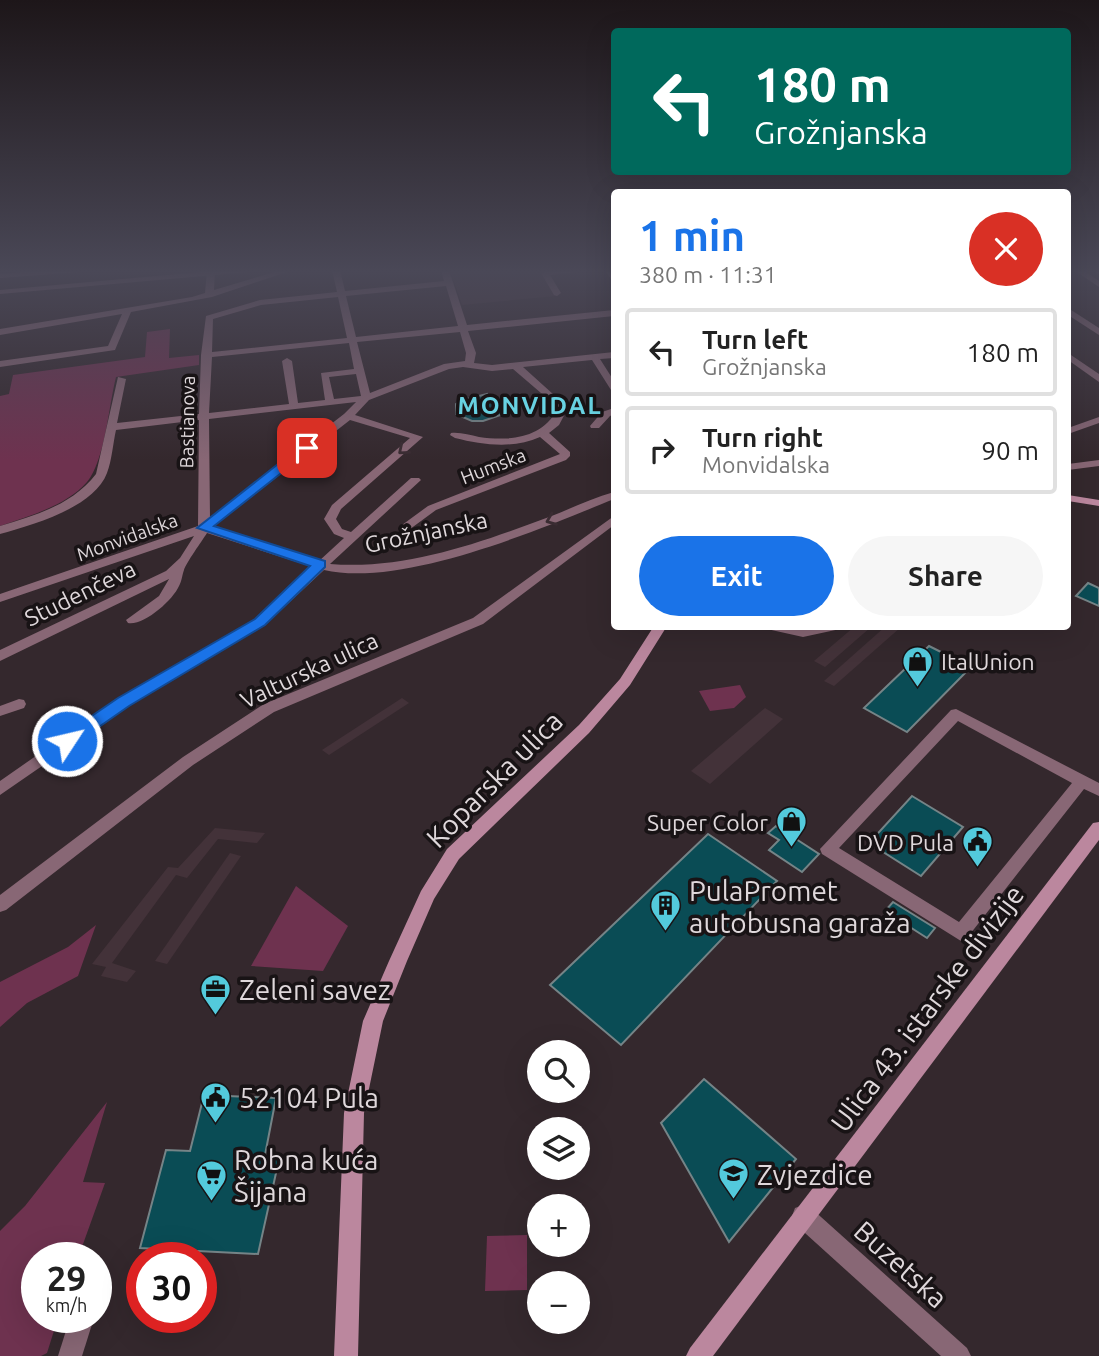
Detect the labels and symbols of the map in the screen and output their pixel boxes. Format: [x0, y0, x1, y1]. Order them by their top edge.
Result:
street label: Bastianova [175, 375, 199, 469]
district label: MONVIDAL [457, 392, 603, 419]
pin [277, 418, 337, 478]
one-way arrow [398, 442, 411, 454]
street label: Humska [457, 444, 529, 488]
street label: Grožnjanska [362, 507, 490, 557]
street label: Monvidalska [74, 509, 180, 565]
one-way arrow [545, 512, 557, 526]
street label: Studenčeva [21, 555, 139, 631]
street label: Valturska ulica [236, 627, 382, 713]
shop icon: ItalUnion [901, 644, 935, 688]
place label: ItalUnion [941, 649, 1035, 674]
position arrow [30, 704, 104, 778]
street label: Koparska ulica [420, 705, 568, 853]
shop icon: Super Color [774, 805, 808, 849]
place label: Super Color [647, 810, 768, 835]
public building icon: DVD Pula [960, 825, 994, 869]
place label: DVD Pula [857, 830, 954, 855]
place label: PulaPromet autobusna garaža [689, 875, 911, 938]
street label: Ulica 43. istarske divizije [824, 879, 1030, 1137]
building icon: PulaPromet autobusna garaža [649, 889, 683, 933]
office icon: Zeleni savez [199, 972, 233, 1016]
place label: Zeleni savez [239, 974, 391, 1005]
public building icon: 52104 Pula [199, 1080, 233, 1124]
place label: 52104 Pula [239, 1082, 379, 1113]
place label: Robna kuća Šijana [234, 1144, 378, 1207]
school or university icon: Zvjezdice [717, 1157, 751, 1201]
supermarket icon: Robna kuća Šijana [194, 1158, 228, 1202]
place label: Zvjezdice [757, 1159, 873, 1190]
street label: Buzetska [848, 1215, 954, 1313]
speed limit sign: 30 [126, 1242, 217, 1333]

